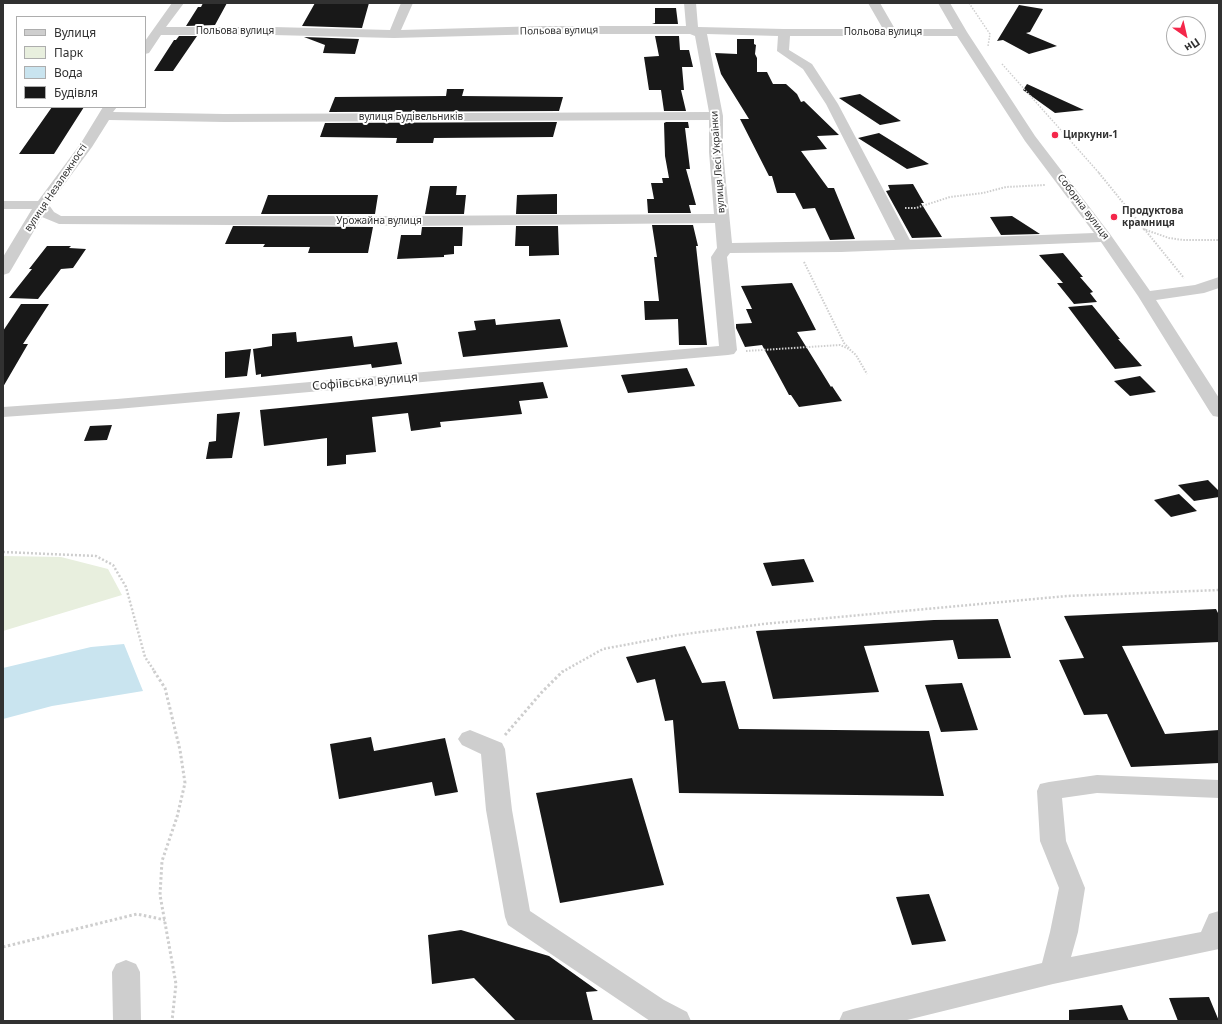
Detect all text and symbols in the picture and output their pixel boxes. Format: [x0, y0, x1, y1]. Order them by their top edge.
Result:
legend [16, 16, 146, 108]
north arrow [1166, 16, 1206, 56]
text: Вулиця [54, 24, 96, 41]
street label: Польова вулиця [520, 24, 598, 38]
street label: Польова вулиця [196, 25, 274, 37]
street label: Польова вулиця [844, 26, 922, 38]
text: Пн [1182, 35, 1203, 56]
text: Парк [54, 44, 83, 61]
text: Вода [54, 64, 83, 81]
text: Будівля [54, 84, 98, 101]
street label: вулиця Лесі Українки [708, 110, 728, 214]
street label: вулиця Будівельників [359, 111, 463, 123]
place label: Циркуни-1 [1063, 129, 1118, 141]
marker: Циркуни-1 [1050, 130, 1060, 140]
street label: вулиця Незалежності [22, 142, 90, 234]
street label: Соборна вулиця [1055, 172, 1111, 242]
place label: Продуктова крамниця [1122, 205, 1183, 228]
marker: Продуктова крамниця [1109, 212, 1119, 222]
street label: Урожайна вулиця [336, 215, 422, 227]
street label: Софіївська вулиця [312, 370, 418, 394]

